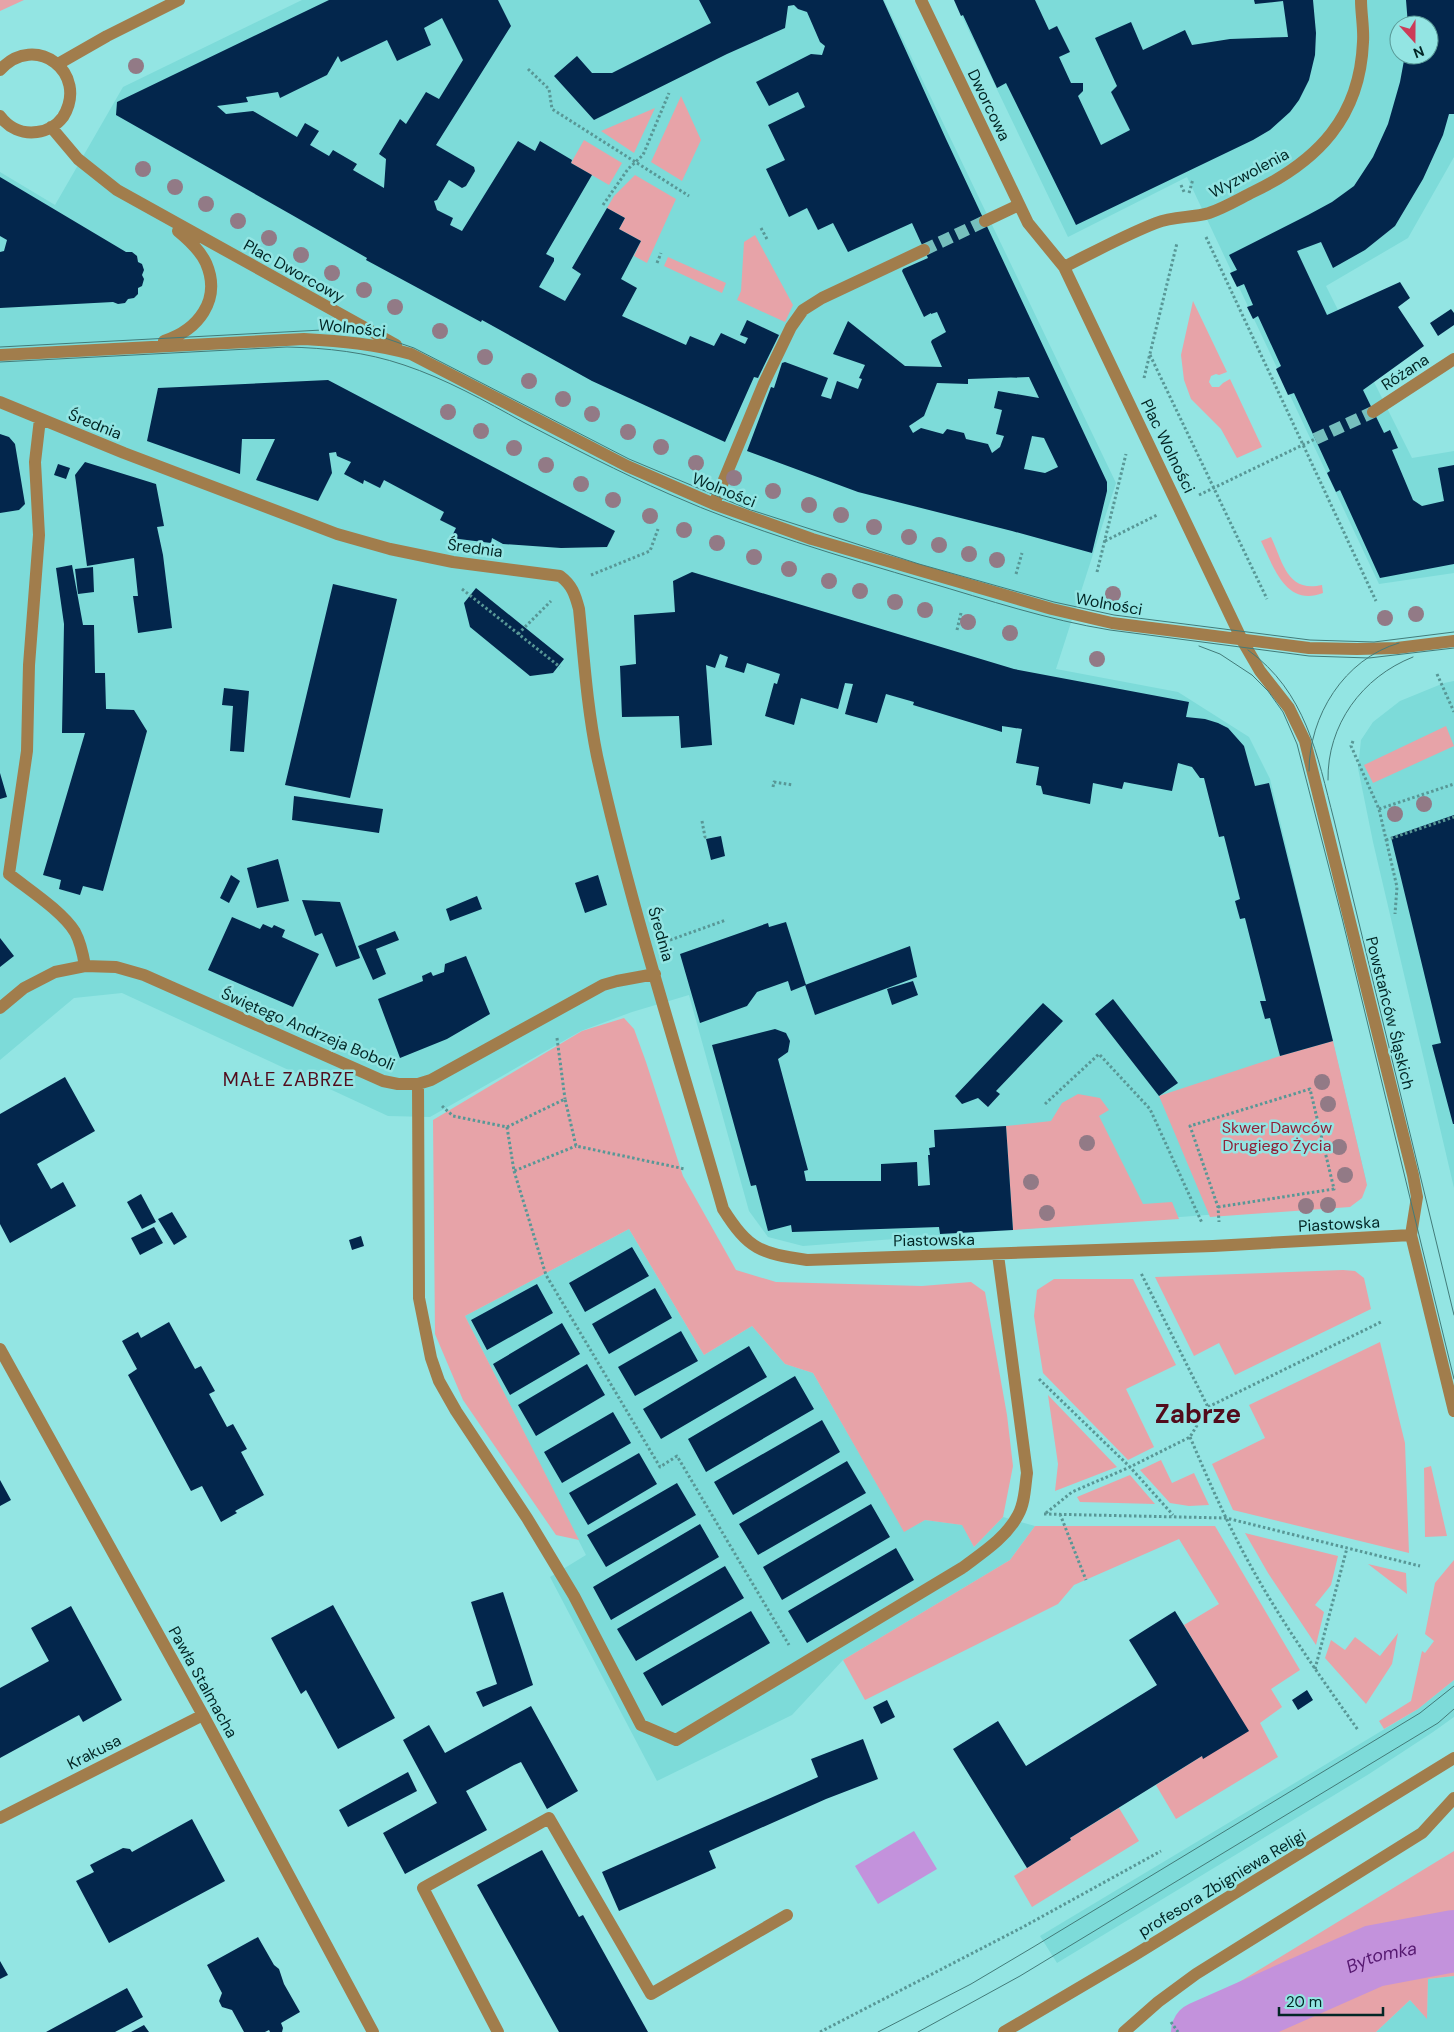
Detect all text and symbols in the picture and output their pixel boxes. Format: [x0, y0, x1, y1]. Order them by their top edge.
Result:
north arrow [1389, 15, 1439, 65]
text: N [1411, 42, 1427, 62]
street label: Dworcowa [963, 66, 1015, 144]
street label: Wyzwolenia [1205, 143, 1293, 203]
street label: Plac Dworcowy [240, 235, 348, 307]
street label: Wolności [317, 314, 387, 342]
street label: Różana [1377, 349, 1433, 395]
street label: Plac Wolności [1136, 395, 1200, 497]
street label: Średnia [65, 404, 125, 444]
street label: Wolności [689, 468, 759, 512]
street label: Średnia [446, 534, 504, 562]
street label: Wolności [1074, 588, 1144, 620]
street label: Średnia [643, 904, 679, 964]
street label: Powstańców Śląskich [1361, 934, 1419, 1092]
street label: Świętego Andrzeja Boboli [218, 983, 398, 1075]
district label: MAŁE ZABRZE [223, 1067, 355, 1092]
park label: Skwer Dawców Drugiego Życia [1222, 1117, 1332, 1156]
street label: Piastowska [1298, 1211, 1380, 1237]
street label: Piastowska [893, 1229, 975, 1251]
district label: Zabrze [1155, 1397, 1241, 1431]
street label: Pawła Stalmacha [164, 1622, 242, 1742]
street label: Krakusa [63, 1729, 125, 1775]
street label: profesora Zbigniewa Religi [1134, 1825, 1310, 1941]
water label: Bytomka [1342, 1936, 1419, 1979]
scale bar [1279, 1984, 1383, 2016]
text: 20 m [1286, 1992, 1322, 2012]

